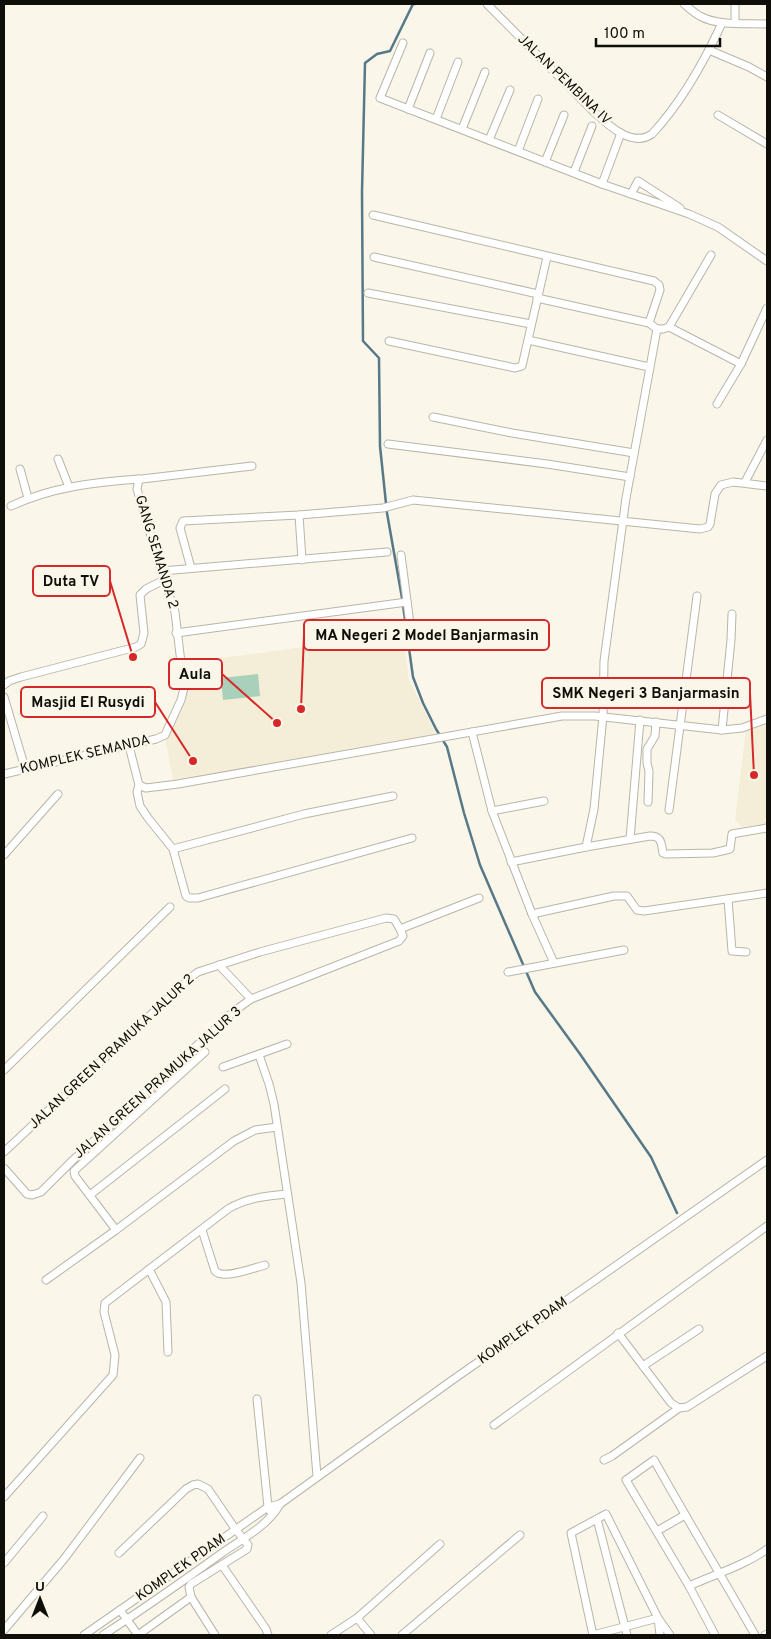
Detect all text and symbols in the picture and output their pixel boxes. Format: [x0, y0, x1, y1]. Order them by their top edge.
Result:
scale bar [596, 15, 720, 47]
text: 100 m [604, 25, 645, 44]
street label: JALAN PEMBINA IV [514, 31, 614, 129]
street label: GANG SEMANDA 2 [131, 493, 181, 611]
callout: Duta TV [33, 566, 110, 596]
text: Duta TV [43, 573, 99, 592]
callout: MA Negeri 2 Model Banjarmasin [304, 620, 549, 650]
text: MA Negeri 2 Model Banjarmasin [315, 627, 539, 646]
callout: Aula [169, 659, 222, 689]
text: Aula [179, 666, 211, 685]
callout: SMK Negeri 3 Banjarmasin [542, 678, 750, 708]
text: SMK Negeri 3 Banjarmasin [552, 685, 740, 704]
callout: Masjid El Rusydi [21, 687, 155, 717]
text: Masjid El Rusydi [31, 694, 145, 713]
street label: KOMPLEK SEMANDA [18, 732, 152, 778]
street label: JALAN GREEN PRAMUKA JALUR 2 [26, 971, 198, 1133]
street label: JALAN GREEN PRAMUKA JALUR 3 [71, 1003, 245, 1163]
street label: KOMPLEK PDAM [475, 1294, 571, 1368]
street label: KOMPLEK PDAM [133, 1531, 229, 1605]
north arrow [15, 1574, 65, 1624]
text: U [35, 1579, 45, 1596]

